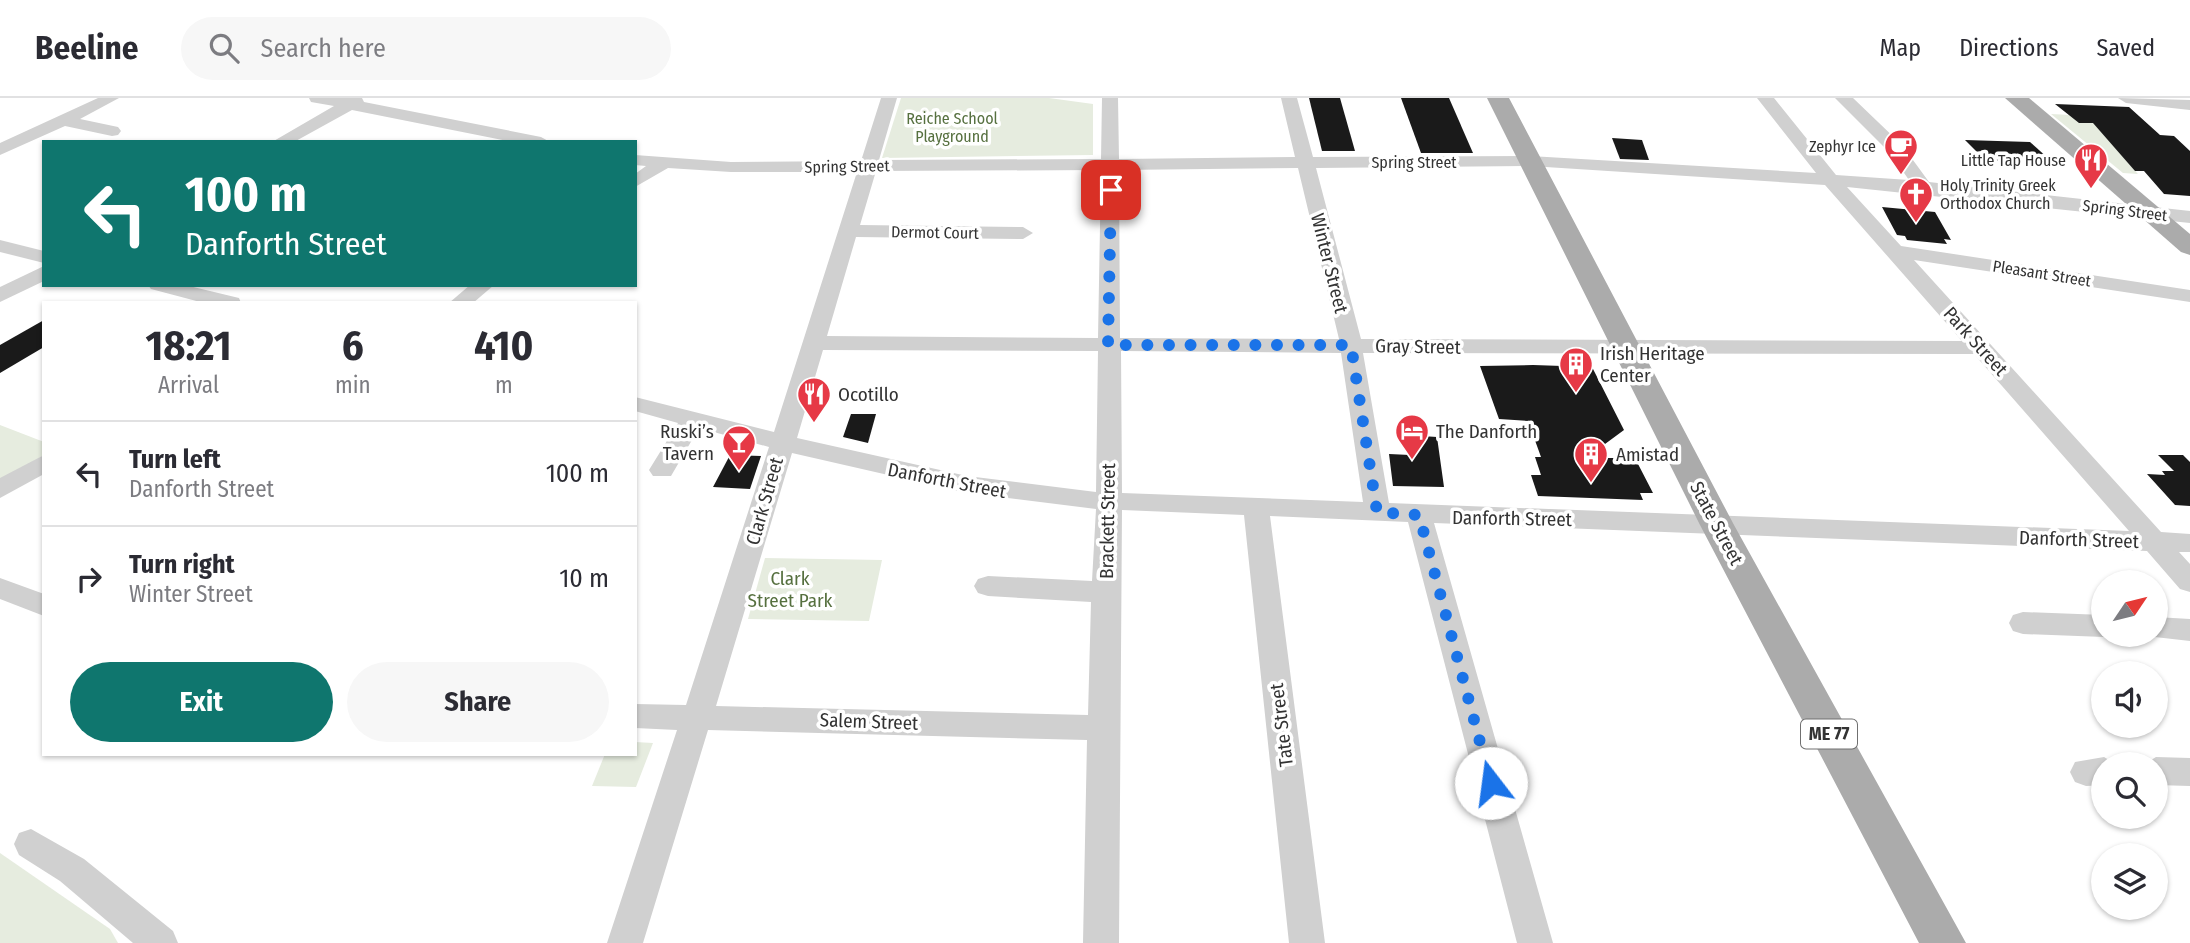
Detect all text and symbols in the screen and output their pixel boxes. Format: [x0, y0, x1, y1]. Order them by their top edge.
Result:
search box [181, 17, 671, 80]
text: Beeline [35, 28, 139, 68]
icon: search [205, 29, 243, 67]
text: Search here [261, 33, 386, 64]
text: Map [1880, 34, 1921, 62]
text: Directions [1959, 34, 2058, 62]
text: Saved [2096, 34, 2155, 62]
park label: Reiche School Playground [906, 109, 998, 146]
cafe icon: Zephyr Ice [1882, 127, 1920, 176]
place label: Zephyr Ice [1809, 137, 1876, 156]
restaurant icon: Little Tap House [2072, 141, 2110, 190]
place label: Little Tap House [1961, 151, 2066, 170]
street label: Spring Street [1371, 153, 1457, 172]
street label: Spring Street [804, 156, 890, 177]
pin [1081, 160, 1141, 220]
text: 100 m [185, 165, 307, 224]
icon: left [70, 168, 161, 259]
icon: arrive [1092, 171, 1130, 209]
church icon: Holy Trinity Greek Orthodox Church [1897, 175, 1935, 224]
place label: Holy Trinity Greek Orthodox Church [1940, 176, 2056, 213]
street label: Spring Street [2082, 196, 2169, 225]
street label: Winter Street [1306, 211, 1353, 316]
street label: Dermot Court [891, 222, 980, 243]
text: Danforth Street [185, 225, 387, 263]
street label: Pleasant Street [1991, 256, 2093, 291]
street label: Park Street [1939, 302, 2013, 381]
text: 18:21 [145, 321, 232, 371]
text: 6 [342, 321, 364, 371]
text: 410 [474, 321, 534, 371]
street label: Gray Street [1375, 334, 1462, 359]
place label: Irish Heritage Center [1600, 342, 1705, 387]
building icon: Irish Heritage Center [1557, 345, 1595, 394]
text: Arrival [158, 371, 219, 399]
text: min [335, 371, 371, 399]
text: m [495, 371, 513, 399]
restaurant icon: Ocotillo [795, 375, 833, 424]
place label: Ocotillo [838, 383, 899, 406]
hotel icon: The Danforth [1393, 412, 1431, 461]
place label: Ruski’s Tavern [660, 420, 714, 465]
place label: The Danforth [1436, 420, 1537, 443]
bar icon: Ruski’s Tavern [720, 423, 758, 472]
building icon: Amistad [1572, 435, 1610, 484]
place label: Amistad [1616, 443, 1679, 466]
text: Turn left [129, 444, 221, 475]
street label: Clark Street [741, 454, 788, 548]
icon: left [70, 455, 108, 493]
text: 100 m [546, 458, 609, 489]
street label: Danforth Street [886, 458, 1009, 503]
street label: Brackett Street [1095, 462, 1120, 579]
text: Danforth Street [129, 475, 274, 503]
street label: State Street [1685, 478, 1749, 570]
street label: Danforth Street [1452, 506, 1573, 531]
street label: Danforth Street [2019, 526, 2140, 553]
text: Turn right [129, 549, 235, 580]
icon: right [70, 560, 108, 598]
text: 10 m [559, 563, 609, 594]
park label: Clark Street Park [748, 567, 833, 612]
north arrow [2091, 570, 2168, 648]
map controls [2091, 570, 2168, 920]
text: Winter Street [129, 580, 253, 608]
button: sound [2091, 661, 2168, 738]
button: Exit [70, 662, 333, 742]
button: Share [347, 662, 609, 742]
street label: Tate Street [1265, 681, 1298, 768]
street label: Salem Street [819, 708, 919, 735]
road number: ME 77 [1801, 720, 1857, 748]
position arrow [1454, 746, 1528, 820]
button: search [2091, 752, 2168, 829]
button: layers [2091, 843, 2168, 920]

